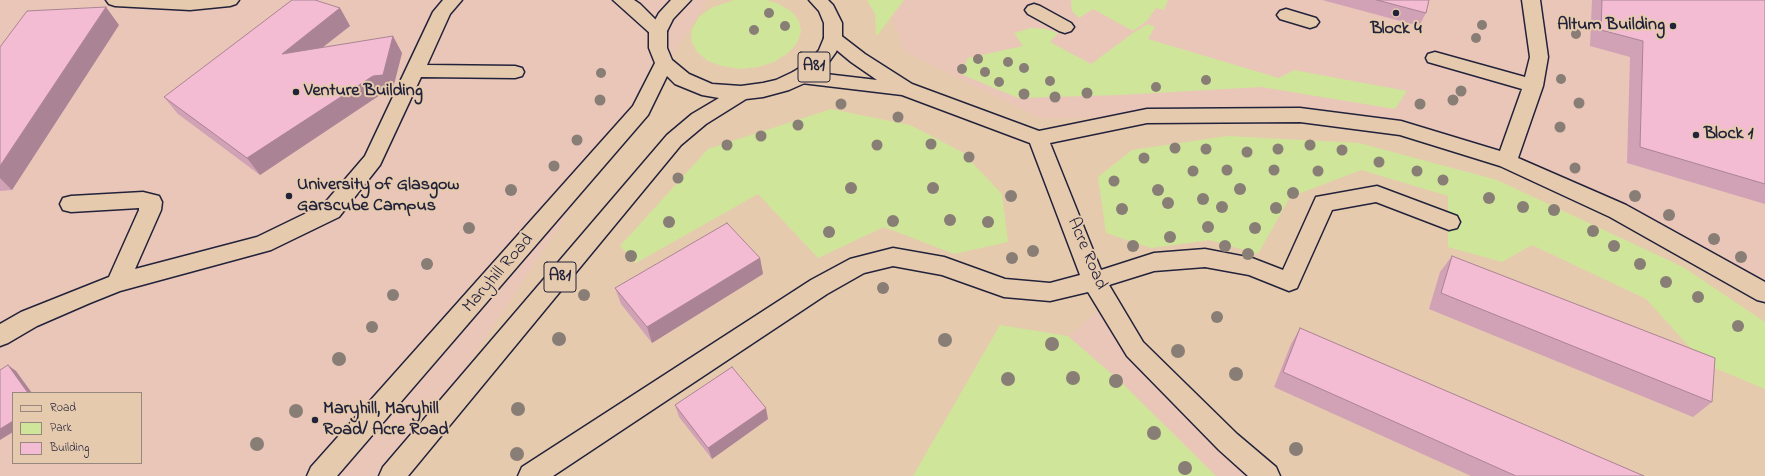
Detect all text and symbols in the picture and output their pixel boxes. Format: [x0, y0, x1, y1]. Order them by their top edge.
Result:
marker: Block 4 [1391, 8, 1401, 18]
place label: Altum Building [1557, 15, 1665, 37]
place label: Block 4 [1370, 19, 1422, 41]
marker: Altum Building [1668, 21, 1678, 31]
road number: A81 [798, 52, 830, 82]
place label: Venture Building [304, 81, 423, 103]
marker: Venture Building [291, 87, 301, 97]
place label: Block 1 [1704, 124, 1754, 146]
marker: Block 1 [1691, 130, 1701, 140]
place label: University of Glasgow Garscube Campus [297, 175, 459, 218]
marker: University of Glasgow Garscube Campus [284, 191, 294, 201]
street label: Acre Road [1061, 215, 1111, 293]
street label: Maryhill Road [459, 230, 539, 318]
road number: A81 [544, 262, 576, 292]
legend [12, 392, 142, 464]
text: Road [50, 399, 76, 417]
place label: Maryhill, Maryhill Road/ Acre Road [323, 399, 449, 442]
marker: Maryhill, Maryhill Road/ Acre Road [310, 415, 320, 425]
text: Park [50, 419, 72, 437]
text: Building [50, 439, 89, 457]

